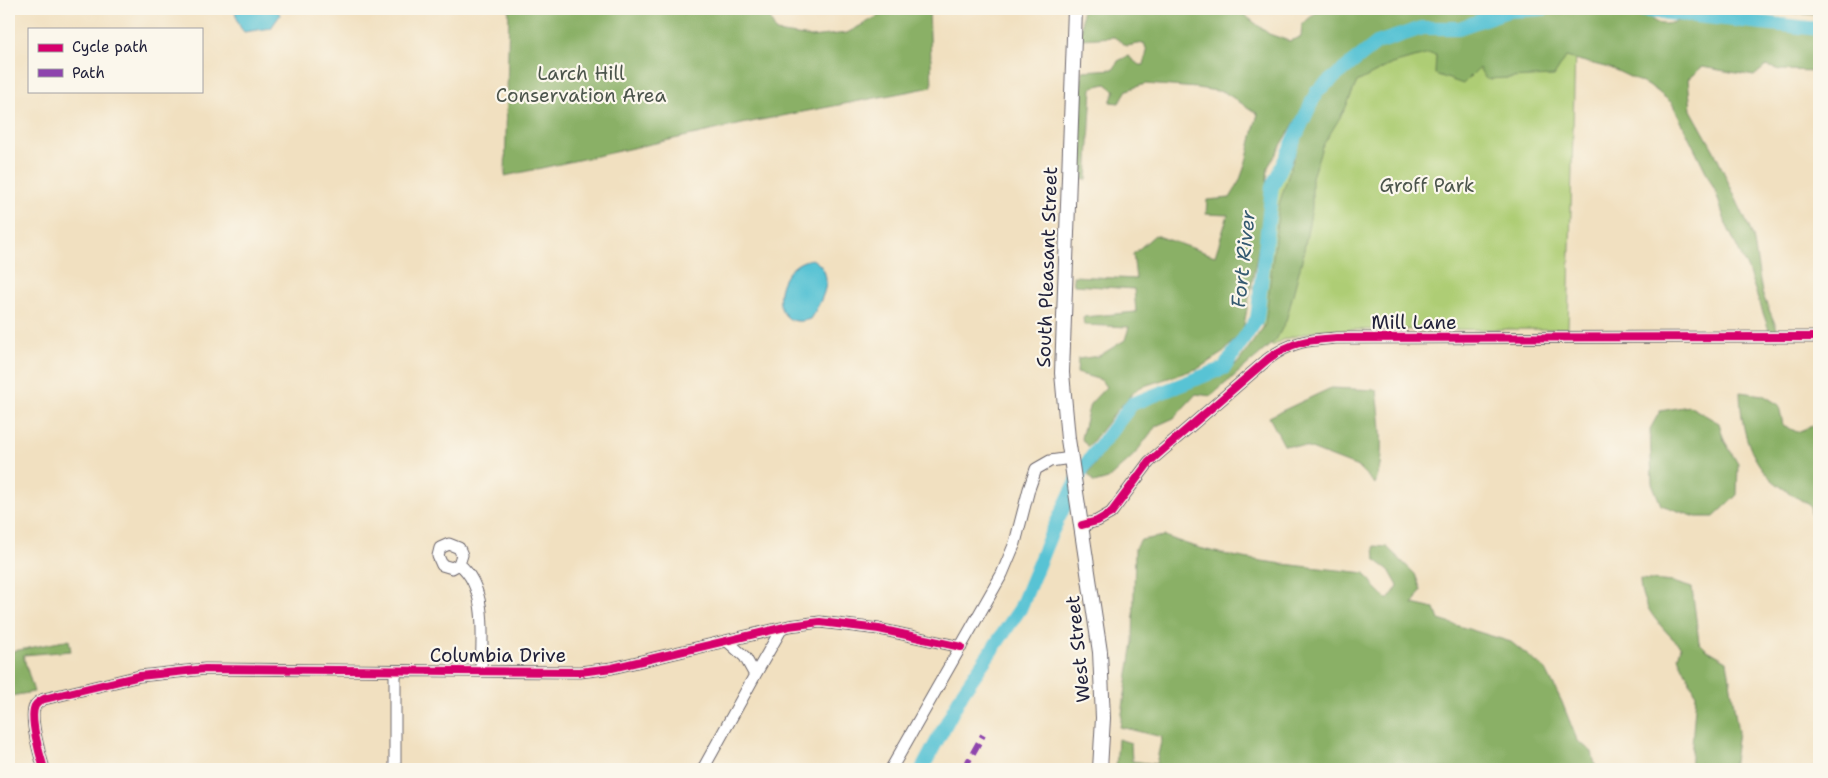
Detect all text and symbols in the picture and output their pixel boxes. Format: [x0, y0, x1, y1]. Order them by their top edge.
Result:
legend [28, 28, 202, 92]
text: Cycle path [72, 37, 148, 57]
park label: Larch Hill Conservation Area [496, 61, 666, 108]
text: Path [72, 63, 105, 83]
street label: South Pleasant Street [1031, 166, 1063, 368]
park label: Groff Park [1379, 173, 1475, 198]
water label: Fort River [1225, 208, 1261, 309]
street label: Mill Lane [1371, 310, 1457, 335]
street label: West Street [1060, 594, 1096, 704]
street label: Columbia Drive [430, 643, 566, 668]

